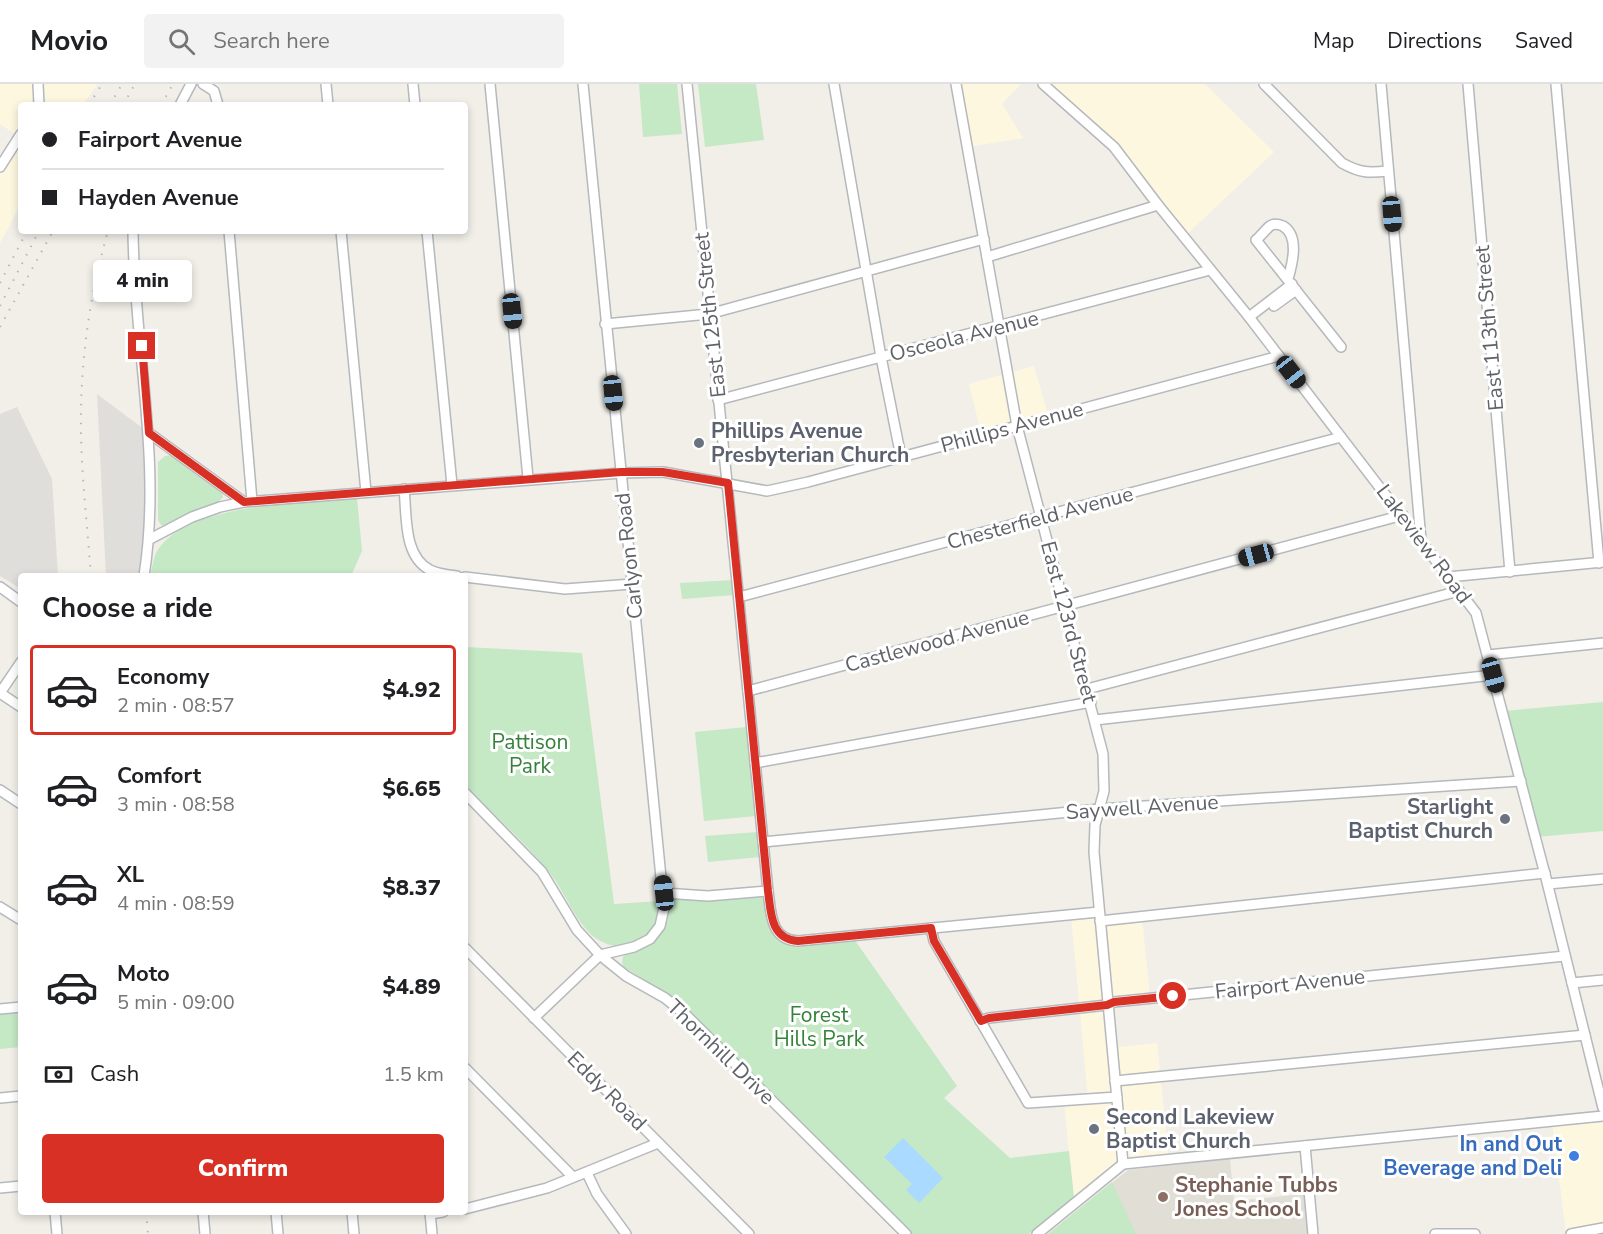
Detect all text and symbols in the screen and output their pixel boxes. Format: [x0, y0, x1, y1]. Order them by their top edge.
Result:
search box [144, 14, 564, 68]
text: Movio [30, 22, 108, 60]
icon: search [165, 25, 198, 58]
text: Search here [213, 26, 330, 56]
text: Map [1313, 27, 1354, 55]
text: Directions [1387, 27, 1482, 55]
text: Saved [1515, 27, 1573, 55]
text: Fairport Avenue [78, 125, 242, 155]
text: Hayden Avenue [78, 183, 239, 213]
car [1381, 195, 1403, 233]
street label: East 125th Street [687, 230, 733, 399]
street label: East 113th Street [1468, 244, 1510, 412]
callout: 4 min [92, 259, 192, 301]
text: 4 min [116, 267, 169, 294]
car [501, 292, 523, 330]
street label: Osceola Avenue [886, 304, 1042, 368]
route end [128, 332, 155, 359]
car [1273, 352, 1309, 392]
car [602, 374, 624, 412]
street label: Phillips Avenue [938, 395, 1086, 459]
place label: Phillips Avenue Presbyterian Church [711, 417, 909, 469]
marker: Phillips Avenue Presbyterian Church [692, 436, 706, 450]
street label: Lakeview Road [1370, 479, 1478, 609]
street label: Chesterfield Avenue [944, 480, 1136, 556]
street label: Carlyon Road [608, 491, 650, 621]
street label: East 123rd Street [1034, 538, 1104, 706]
car [1236, 542, 1276, 568]
text: Choose a ride [42, 590, 213, 627]
street label: Castlewood Avenue [842, 603, 1032, 679]
car [1480, 655, 1506, 695]
text: Economy [117, 662, 209, 692]
icon: car [45, 663, 99, 717]
text: $4.92 [382, 675, 441, 705]
text: 2 min · 08:57 [117, 692, 235, 719]
park label: Pattison Park [492, 728, 568, 780]
text: Comfort [117, 761, 201, 791]
icon: car [45, 762, 99, 816]
text: $6.65 [382, 774, 441, 804]
street label: Saywell Avenue [1065, 788, 1219, 826]
text: 3 min · 08:58 [117, 791, 235, 818]
place label: Starlight Baptist Church [1348, 793, 1494, 845]
marker: Starlight Baptist Church [1498, 812, 1512, 826]
text: XL [117, 860, 144, 890]
icon: car [45, 861, 99, 915]
text: $8.37 [382, 873, 441, 903]
car [653, 874, 675, 912]
text: 4 min · 08:59 [117, 890, 235, 917]
text: Moto [117, 959, 170, 989]
icon: car [45, 960, 99, 1014]
street label: Fairport Avenue [1214, 962, 1366, 1006]
text: $4.89 [382, 972, 441, 1002]
route start [1159, 982, 1186, 1009]
text: 5 min · 09:00 [117, 989, 235, 1016]
street label: Thornhill Drive [661, 993, 781, 1111]
park label: Forest Hills Park [774, 1001, 865, 1053]
street label: Eddy Road [561, 1045, 653, 1137]
icon: cash [42, 1058, 75, 1091]
text: Cash [90, 1059, 139, 1089]
text: 1.5 km [383, 1061, 444, 1088]
place label: Second Lakeview Baptist Church [1106, 1103, 1274, 1155]
marker: Second Lakeview Baptist Church [1087, 1122, 1101, 1136]
place label: In and Out Beverage and Deli [1383, 1130, 1563, 1182]
button: Confirm [42, 1134, 444, 1203]
marker: In and Out Beverage and Deli [1567, 1149, 1581, 1163]
place label: Stephanie Tubbs Jones School [1174, 1171, 1338, 1223]
marker: Stephanie Tubbs Jones School [1156, 1190, 1170, 1204]

